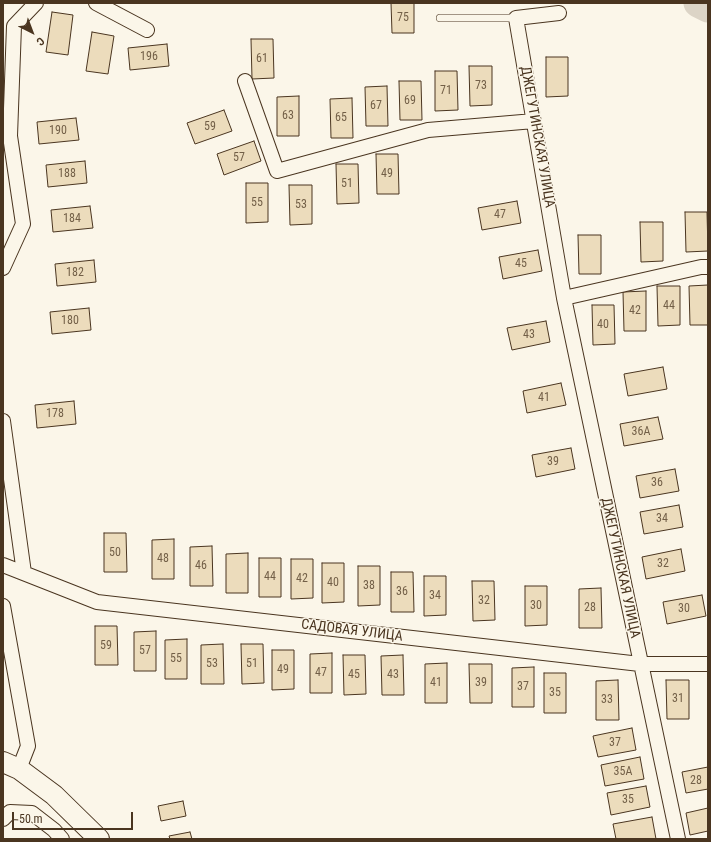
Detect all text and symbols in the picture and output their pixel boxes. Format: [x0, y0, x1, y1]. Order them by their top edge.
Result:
house number: 75 [397, 11, 409, 25]
north arrow [12, 12, 52, 52]
text: С [34, 34, 47, 48]
house number: 196 [140, 50, 158, 64]
house number: 61 [256, 52, 268, 66]
street label: ДЖЕГУТИНСКАЯ УЛИЦА [516, 65, 558, 209]
house number: 73 [475, 79, 487, 93]
house number: 71 [440, 84, 452, 98]
house number: 69 [404, 94, 416, 108]
house number: 67 [370, 99, 382, 113]
house number: 63 [282, 109, 294, 123]
house number: 65 [335, 111, 347, 125]
house number: 59 [204, 120, 216, 134]
house number: 190 [49, 124, 67, 138]
house number: 57 [233, 151, 245, 165]
house number: 188 [58, 167, 76, 181]
house number: 49 [381, 167, 393, 181]
house number: 51 [341, 177, 353, 191]
house number: 55 [251, 196, 263, 210]
house number: 53 [295, 198, 307, 212]
house number: 47 [494, 208, 506, 222]
house number: 184 [63, 212, 81, 226]
house number: 45 [515, 257, 527, 271]
house number: 182 [66, 266, 84, 280]
house number: 44 [663, 299, 675, 313]
house number: 42 [629, 304, 641, 318]
house number: 180 [61, 314, 79, 328]
house number: 40 [597, 318, 609, 332]
house number: 43 [523, 328, 535, 342]
house number: 41 [538, 391, 550, 405]
house number: 178 [46, 407, 64, 421]
house number: 36А [632, 425, 650, 439]
house number: 39 [547, 455, 559, 469]
house number: 36 [651, 476, 663, 490]
street label: ДЖЕГУТИНСКАЯ УЛИЦА [597, 496, 643, 640]
house number: 34 [656, 512, 668, 526]
house number: 50 [109, 546, 121, 560]
house number: 48 [157, 552, 169, 566]
house number: 32 [657, 557, 669, 571]
house number: 46 [195, 559, 207, 573]
house number: 44 [264, 570, 276, 584]
house number: 42 [296, 572, 308, 586]
house number: 40 [327, 576, 339, 590]
house number: 38 [363, 579, 375, 593]
house number: 36 [396, 585, 408, 599]
house number: 34 [429, 589, 441, 603]
house number: 32 [478, 594, 490, 608]
house number: 30 [530, 599, 542, 613]
house number: 28 [584, 601, 596, 615]
house number: 30 [678, 602, 690, 616]
street label: САДОВАЯ УЛИЦА [300, 616, 404, 646]
house number: 59 [100, 639, 112, 653]
house number: 57 [139, 644, 151, 658]
house number: 55 [170, 652, 182, 666]
house number: 53 [206, 657, 218, 671]
house number: 51 [246, 657, 258, 671]
house number: 49 [277, 663, 289, 677]
house number: 47 [315, 666, 327, 680]
house number: 45 [348, 668, 360, 682]
house number: 43 [387, 668, 399, 682]
house number: 41 [430, 676, 442, 690]
house number: 39 [475, 676, 487, 690]
house number: 37 [517, 680, 529, 694]
house number: 35 [549, 686, 561, 700]
house number: 31 [672, 692, 684, 706]
house number: 33 [601, 693, 613, 707]
house number: 37 [609, 736, 621, 750]
house number: 35А [614, 765, 632, 779]
house number: 28 [690, 774, 702, 788]
house number: 35 [622, 793, 634, 807]
scale bar [14, 804, 135, 830]
text: 50 m [19, 812, 43, 826]

